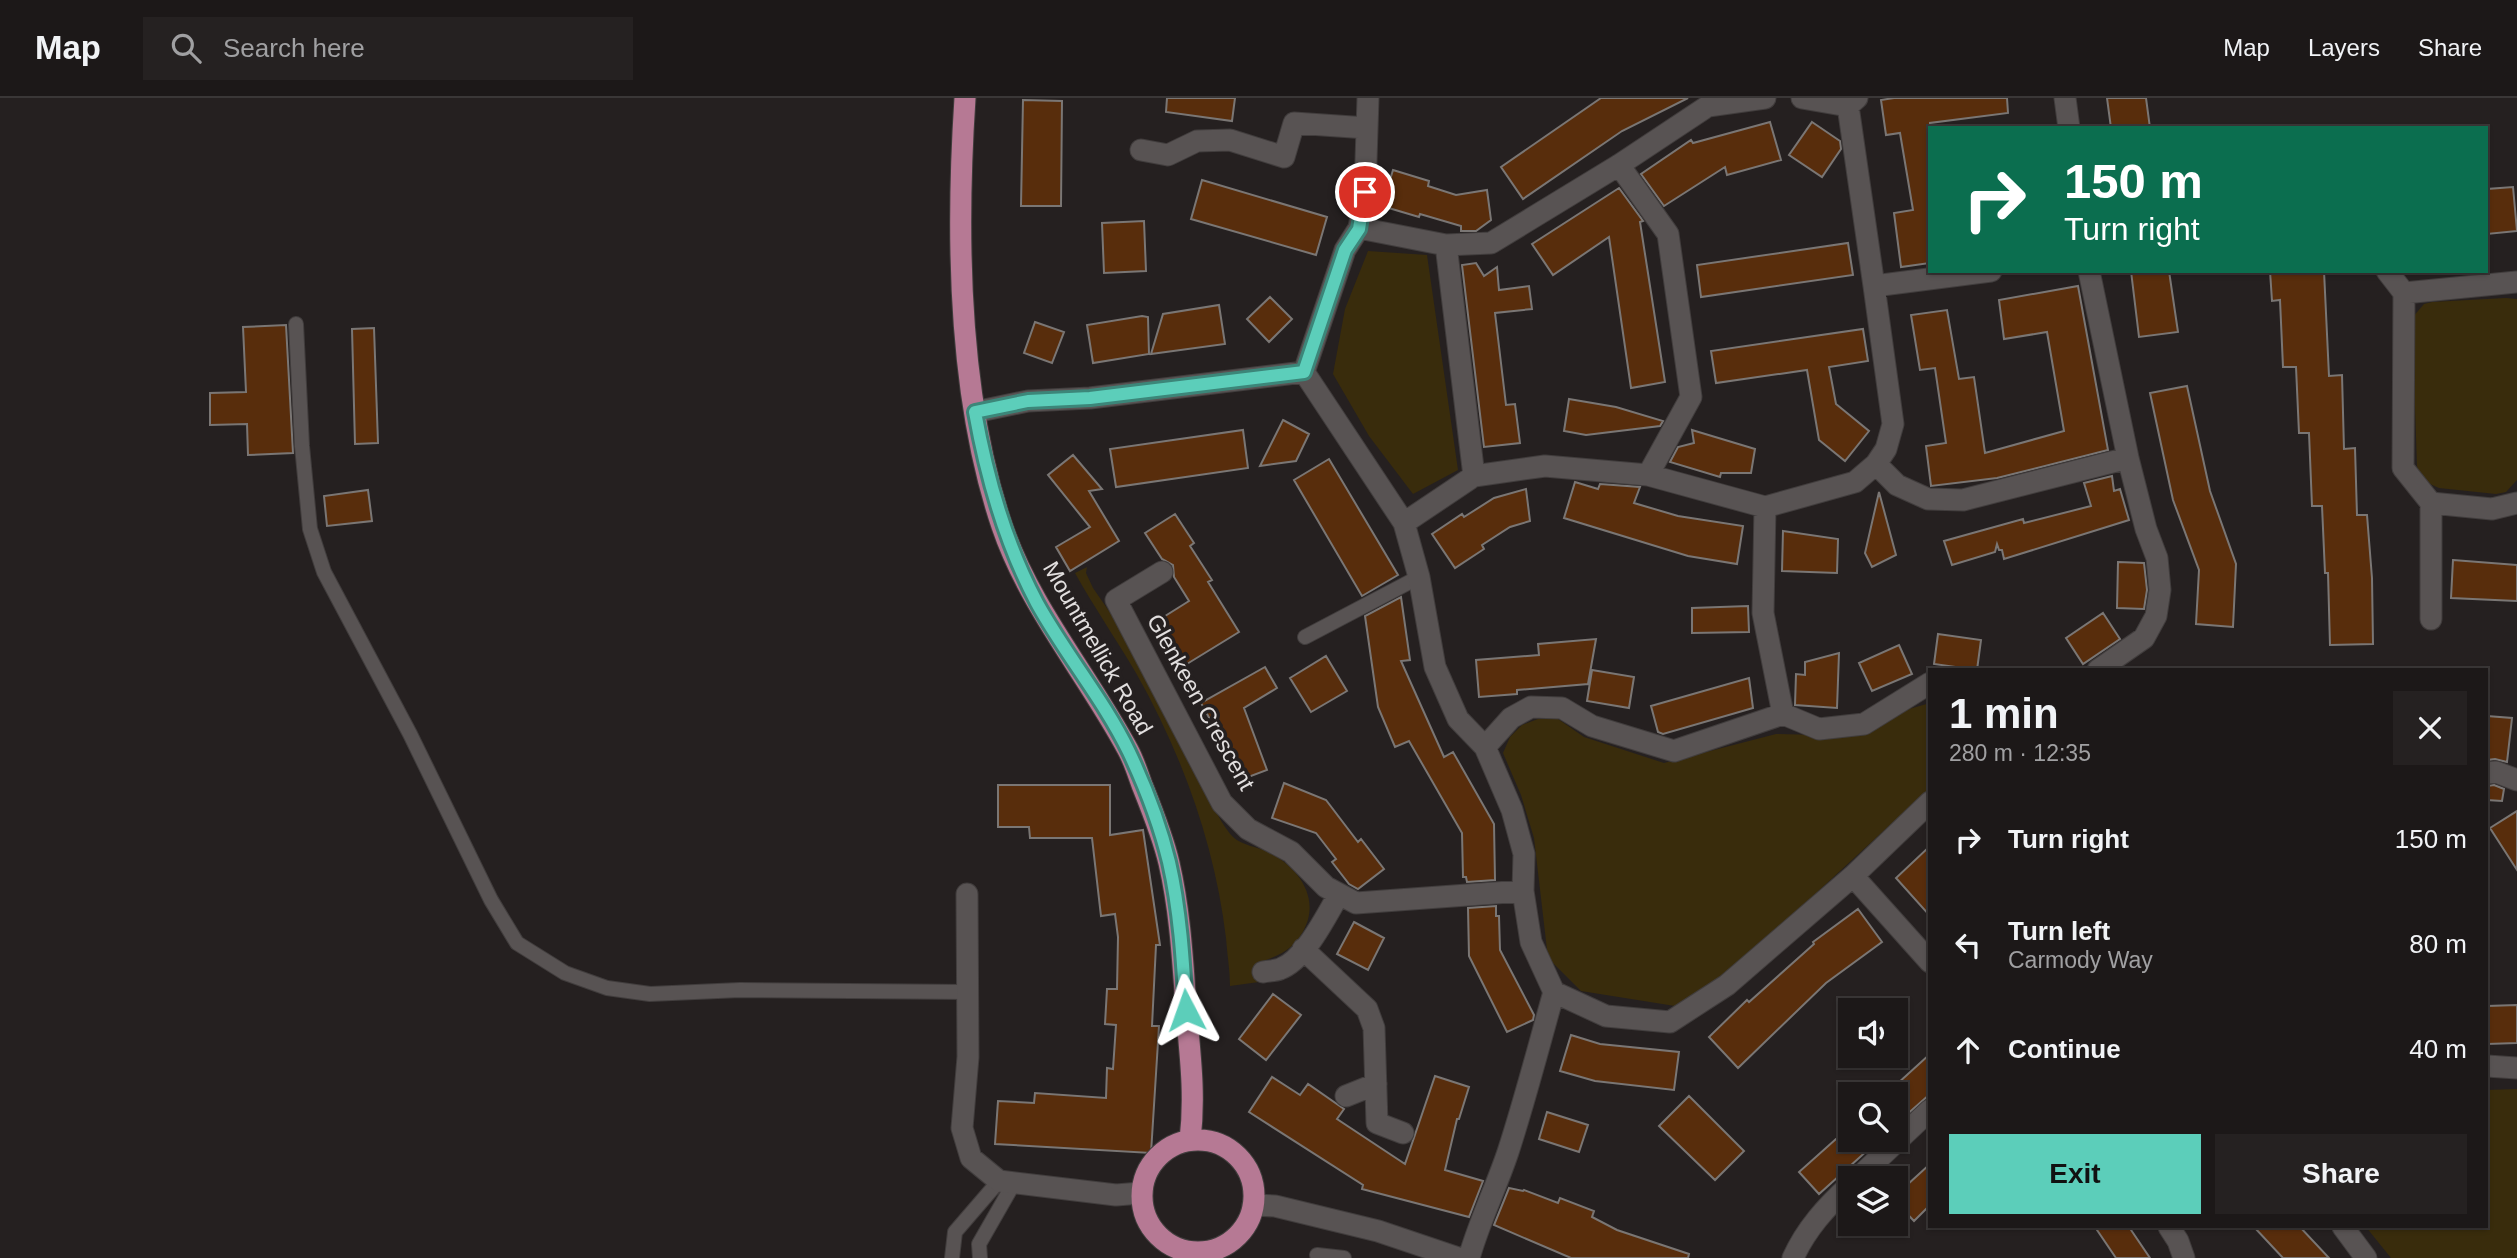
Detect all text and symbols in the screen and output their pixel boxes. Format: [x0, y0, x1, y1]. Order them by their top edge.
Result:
search box [143, 17, 633, 80]
text: Map [35, 29, 101, 66]
icon: search [167, 29, 205, 67]
text: Search here [223, 33, 365, 63]
text: Map [2223, 34, 2270, 61]
text: Layers [2308, 34, 2380, 61]
text: Share [2418, 34, 2482, 61]
icon: right [1949, 154, 2040, 245]
text: 150 m [2064, 154, 2203, 208]
pin [1335, 162, 1395, 222]
icon: arrive [1346, 173, 1384, 211]
text: Turn right [2064, 211, 2200, 247]
street label: Mountmellick Road [1038, 557, 1158, 739]
street label: Glenkeen Crescent [1142, 610, 1260, 795]
text: 1 min [1949, 690, 2059, 737]
button: close [2393, 691, 2467, 765]
text: 280 m · 12:35 [1949, 740, 2091, 766]
icon: right [1949, 821, 1987, 859]
text: Turn right [2008, 824, 2129, 854]
text: 150 m [2395, 824, 2467, 854]
text: Turn left [2008, 916, 2110, 946]
icon: left [1949, 926, 1987, 964]
text: 80 m [2409, 929, 2467, 959]
text: Carmody Way [2008, 947, 2153, 973]
position arrow [1149, 973, 1223, 1047]
map controls [1838, 998, 1908, 1236]
button: sound [1838, 998, 1908, 1068]
icon: ahead [1949, 1031, 1987, 1069]
text: Continue [2008, 1034, 2121, 1064]
text: 40 m [2409, 1034, 2467, 1064]
button: search [1838, 1082, 1908, 1152]
button: Exit [1949, 1134, 2201, 1214]
button: Share [2215, 1134, 2467, 1214]
button: layers [1838, 1166, 1908, 1236]

